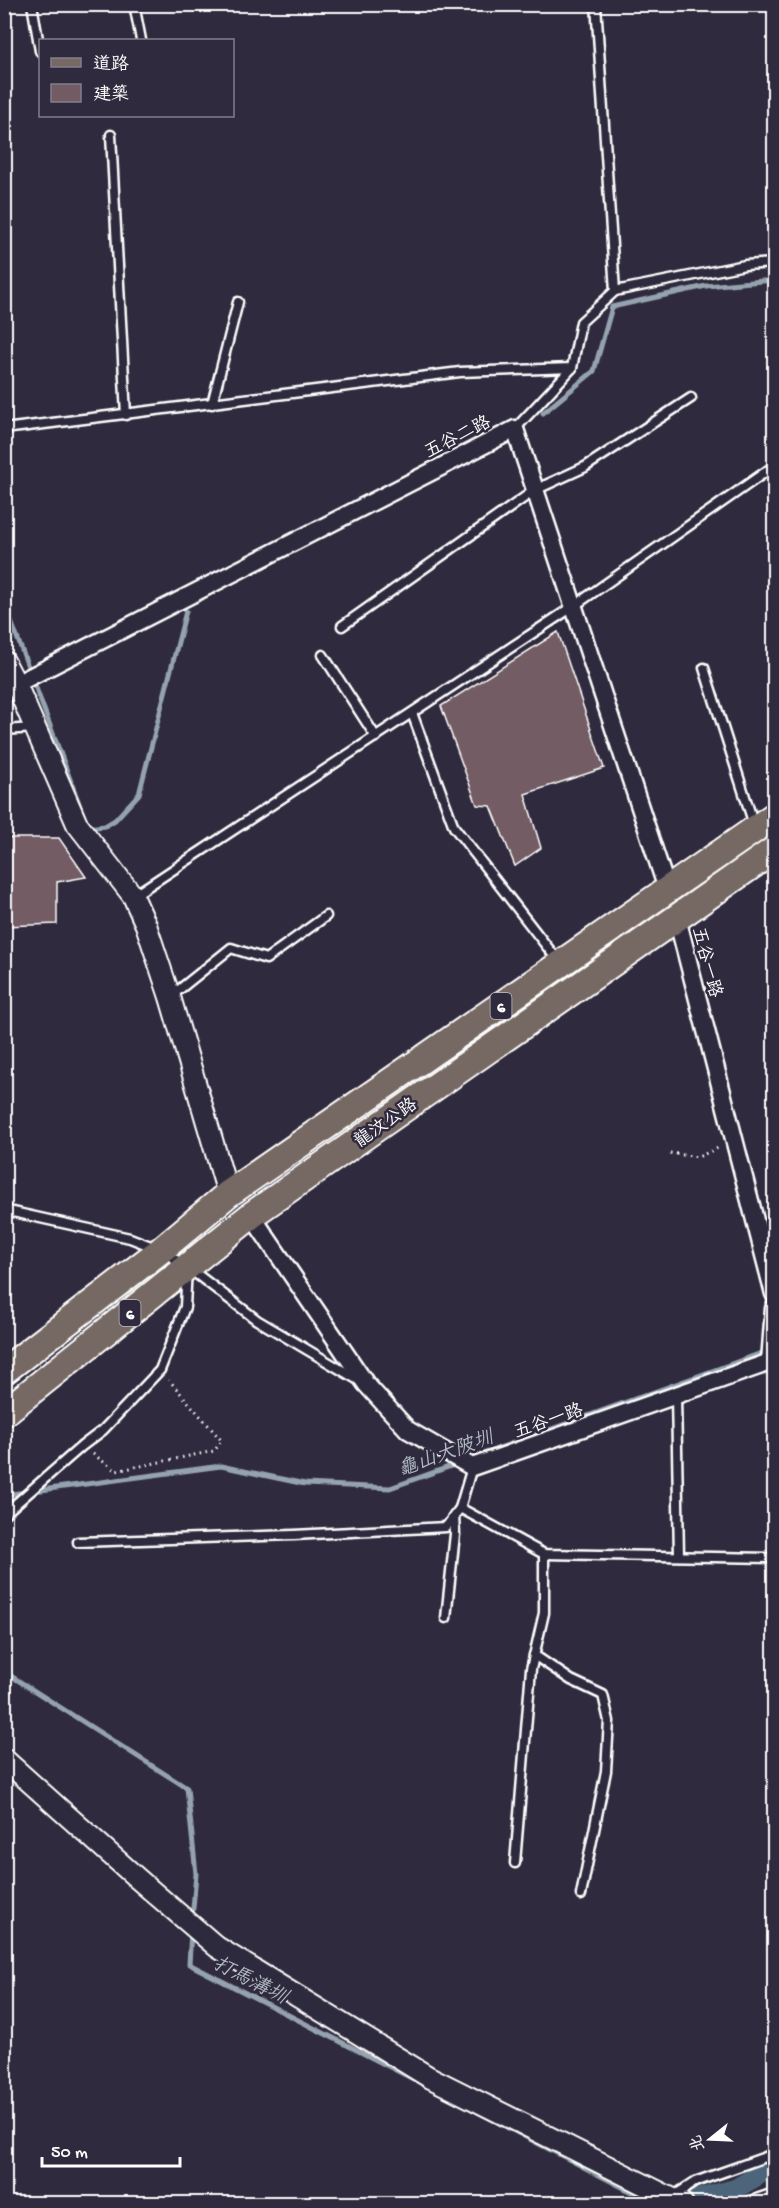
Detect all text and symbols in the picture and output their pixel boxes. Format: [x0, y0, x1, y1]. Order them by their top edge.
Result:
legend [39, 39, 234, 117]
text: 道路 [93, 54, 129, 76]
text: 建築 [93, 84, 129, 106]
street label: 五谷二路 [421, 412, 495, 464]
street label: 五谷一路 [686, 925, 726, 1000]
road number: 6 [490, 993, 512, 1019]
street label: 龍汶公路 [350, 1094, 422, 1153]
road number: 6 [120, 1300, 140, 1326]
street label: 五谷一路 [511, 1400, 586, 1444]
water label: 龜山大陂圳 [395, 1425, 499, 1483]
water label: 打馬溝圳 [209, 1952, 293, 2011]
north arrow [680, 2109, 740, 2169]
scale bar [42, 2130, 180, 2168]
text: 北 [687, 2132, 711, 2153]
text: 50 m [51, 2143, 88, 2164]

